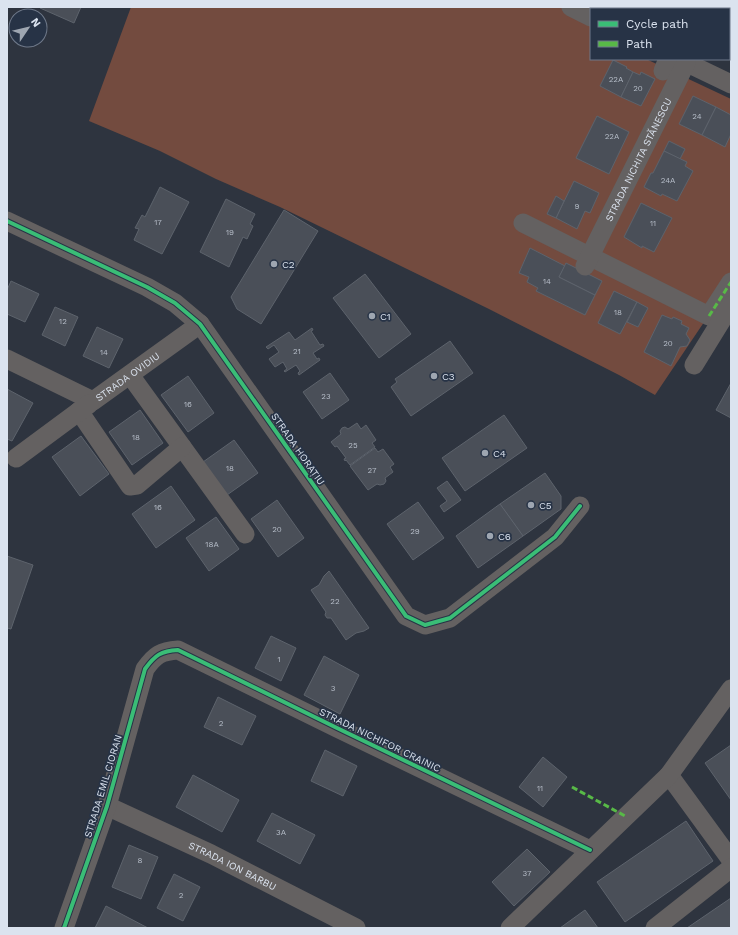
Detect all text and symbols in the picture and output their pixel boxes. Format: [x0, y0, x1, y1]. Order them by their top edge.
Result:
north arrow [8, 8, 48, 48]
legend [590, 8, 730, 60]
text: N [28, 15, 43, 30]
text: Cycle path [626, 17, 688, 31]
text: Path [626, 37, 652, 51]
house number: 22A [609, 75, 624, 84]
house number: 20 [633, 84, 643, 93]
street label: STRADA NICHITA STĂNESCU [603, 96, 673, 223]
house number: 24 [692, 112, 702, 121]
house number: 22A [605, 132, 620, 141]
house number: 24A [661, 176, 676, 185]
house number: 9 [575, 202, 580, 211]
house number: 17 [154, 218, 162, 227]
house number: 11 [650, 219, 656, 228]
house number: 19 [226, 228, 234, 237]
marker: C2 [269, 259, 279, 269]
place label: C2 [282, 259, 295, 270]
house number: 14 [543, 277, 551, 286]
house number: 18 [614, 308, 622, 317]
marker: C1 [367, 311, 377, 321]
place label: C1 [380, 311, 391, 322]
house number: 12 [59, 317, 67, 326]
house number: 20 [663, 339, 673, 348]
house number: 21 [293, 347, 301, 356]
house number: 14 [100, 348, 108, 357]
street label: STRADA OVIDIU [93, 350, 161, 403]
marker: C3 [429, 371, 439, 381]
place label: C3 [442, 371, 455, 382]
house number: 23 [321, 392, 331, 401]
house number: 16 [184, 400, 192, 409]
street label: STRADA HORAȚIU [268, 411, 327, 488]
house number: 18 [132, 433, 140, 442]
house number: 25 [348, 441, 358, 450]
marker: C4 [480, 448, 490, 458]
place label: C4 [493, 448, 506, 459]
house number: 18 [226, 464, 234, 473]
house number: 27 [368, 466, 377, 475]
marker: C5 [526, 500, 536, 510]
place label: C5 [539, 500, 552, 511]
house number: 16 [154, 503, 162, 512]
house number: 20 [272, 525, 282, 534]
house number: 29 [410, 527, 420, 536]
marker: C6 [485, 531, 495, 541]
place label: C6 [498, 531, 511, 542]
house number: 18A [205, 540, 219, 549]
house number: 22 [330, 597, 340, 606]
house number: 1 [277, 655, 281, 664]
house number: 3 [331, 684, 336, 693]
street label: STRADA NICHIFOR CRAINIC [318, 706, 442, 774]
house number: 2 [219, 719, 224, 728]
street label: STRADA EMIL CIORAN [82, 733, 124, 839]
house number: 11 [537, 784, 543, 793]
house number: 3A [276, 828, 287, 837]
street label: STRADA ION BARBU [187, 839, 278, 892]
house number: 8 [138, 856, 143, 865]
house number: 37 [523, 869, 532, 878]
house number: 2 [179, 891, 184, 900]

